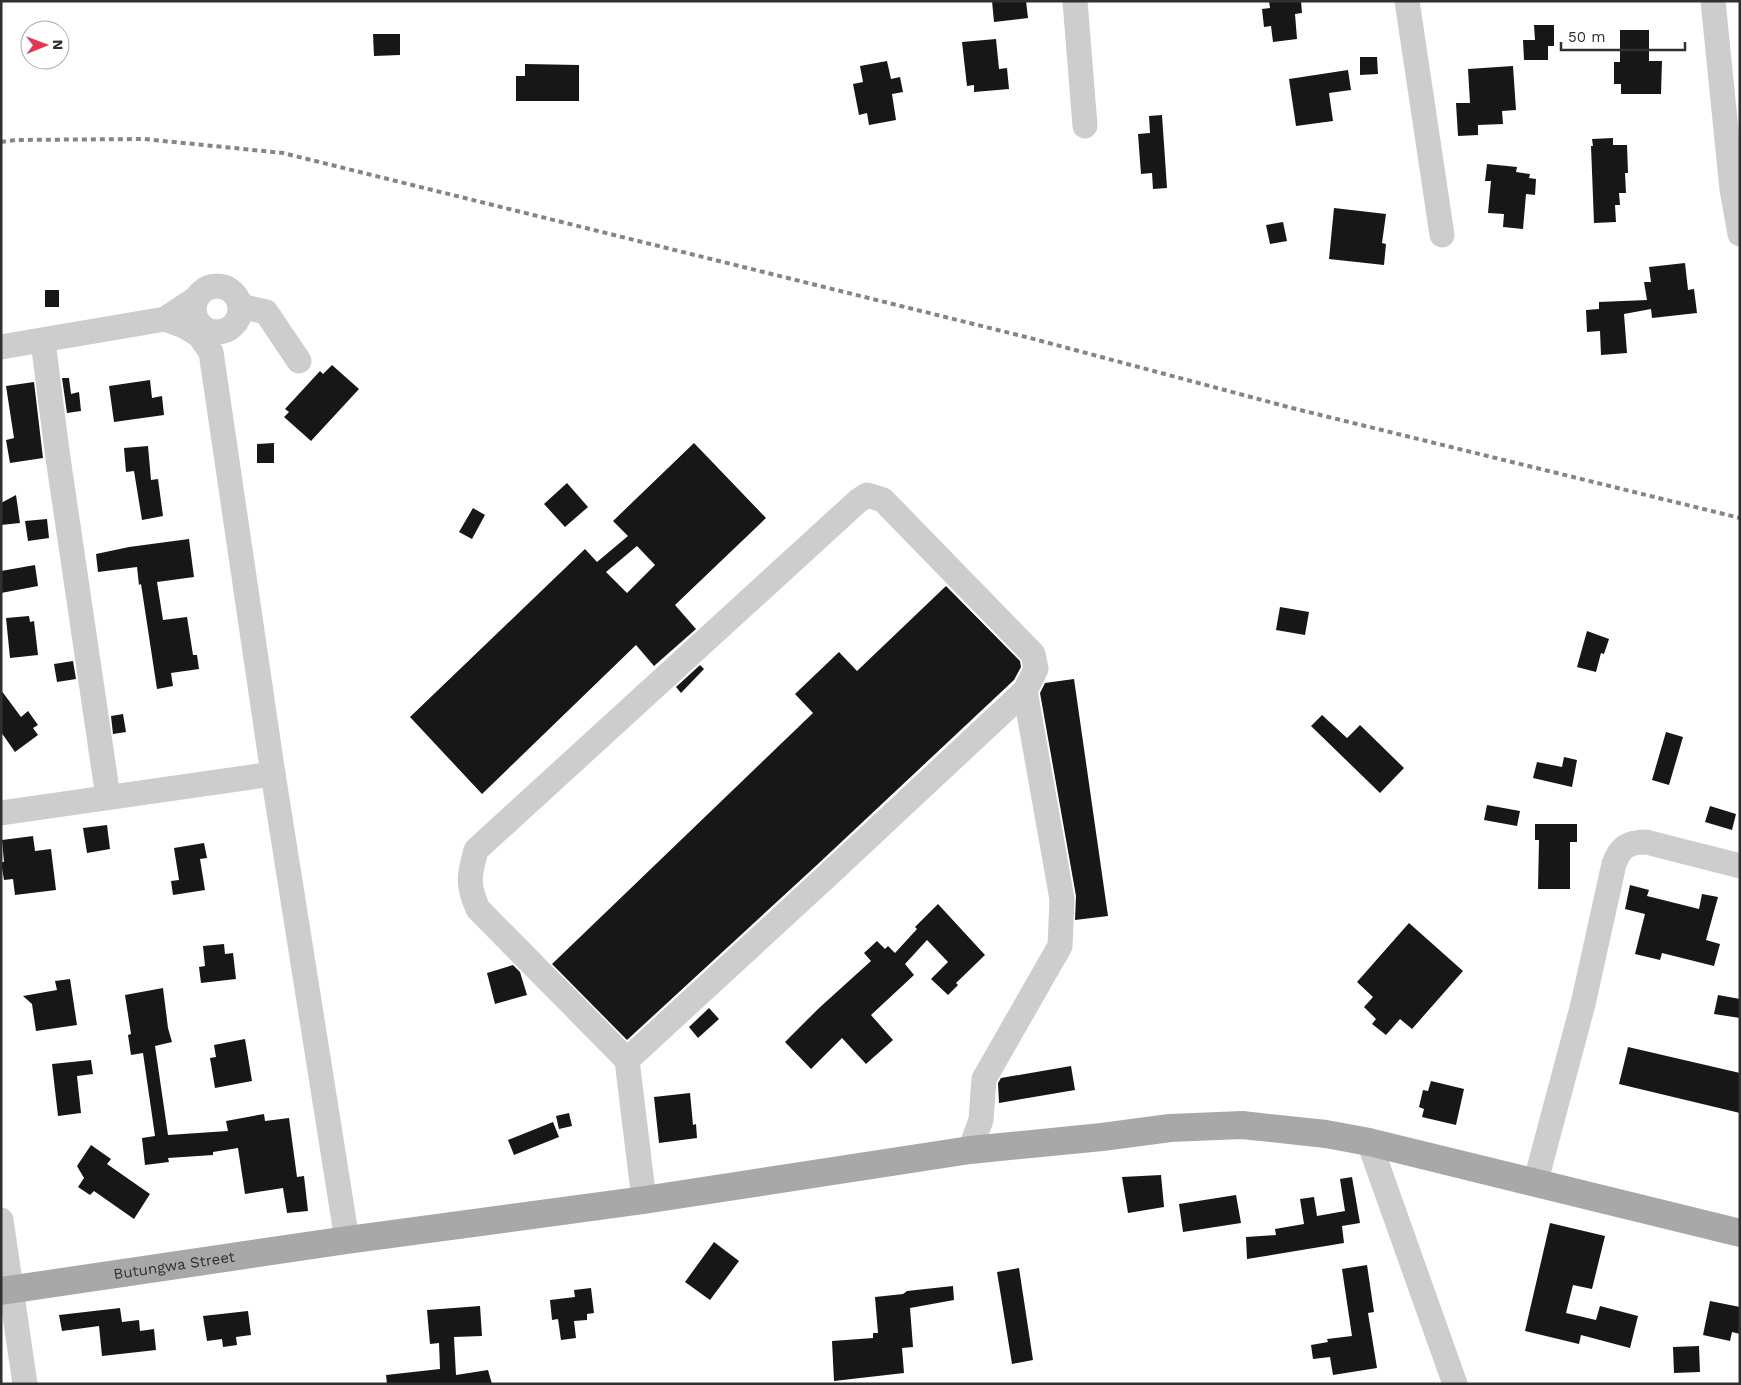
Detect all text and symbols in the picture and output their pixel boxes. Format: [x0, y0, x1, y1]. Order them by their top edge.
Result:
north arrow [20, 20, 70, 70]
scale bar [1561, 20, 1685, 52]
text: 50 m [1568, 28, 1605, 46]
text: N [50, 39, 66, 50]
street label: Butungwa Street [112, 1248, 237, 1283]

